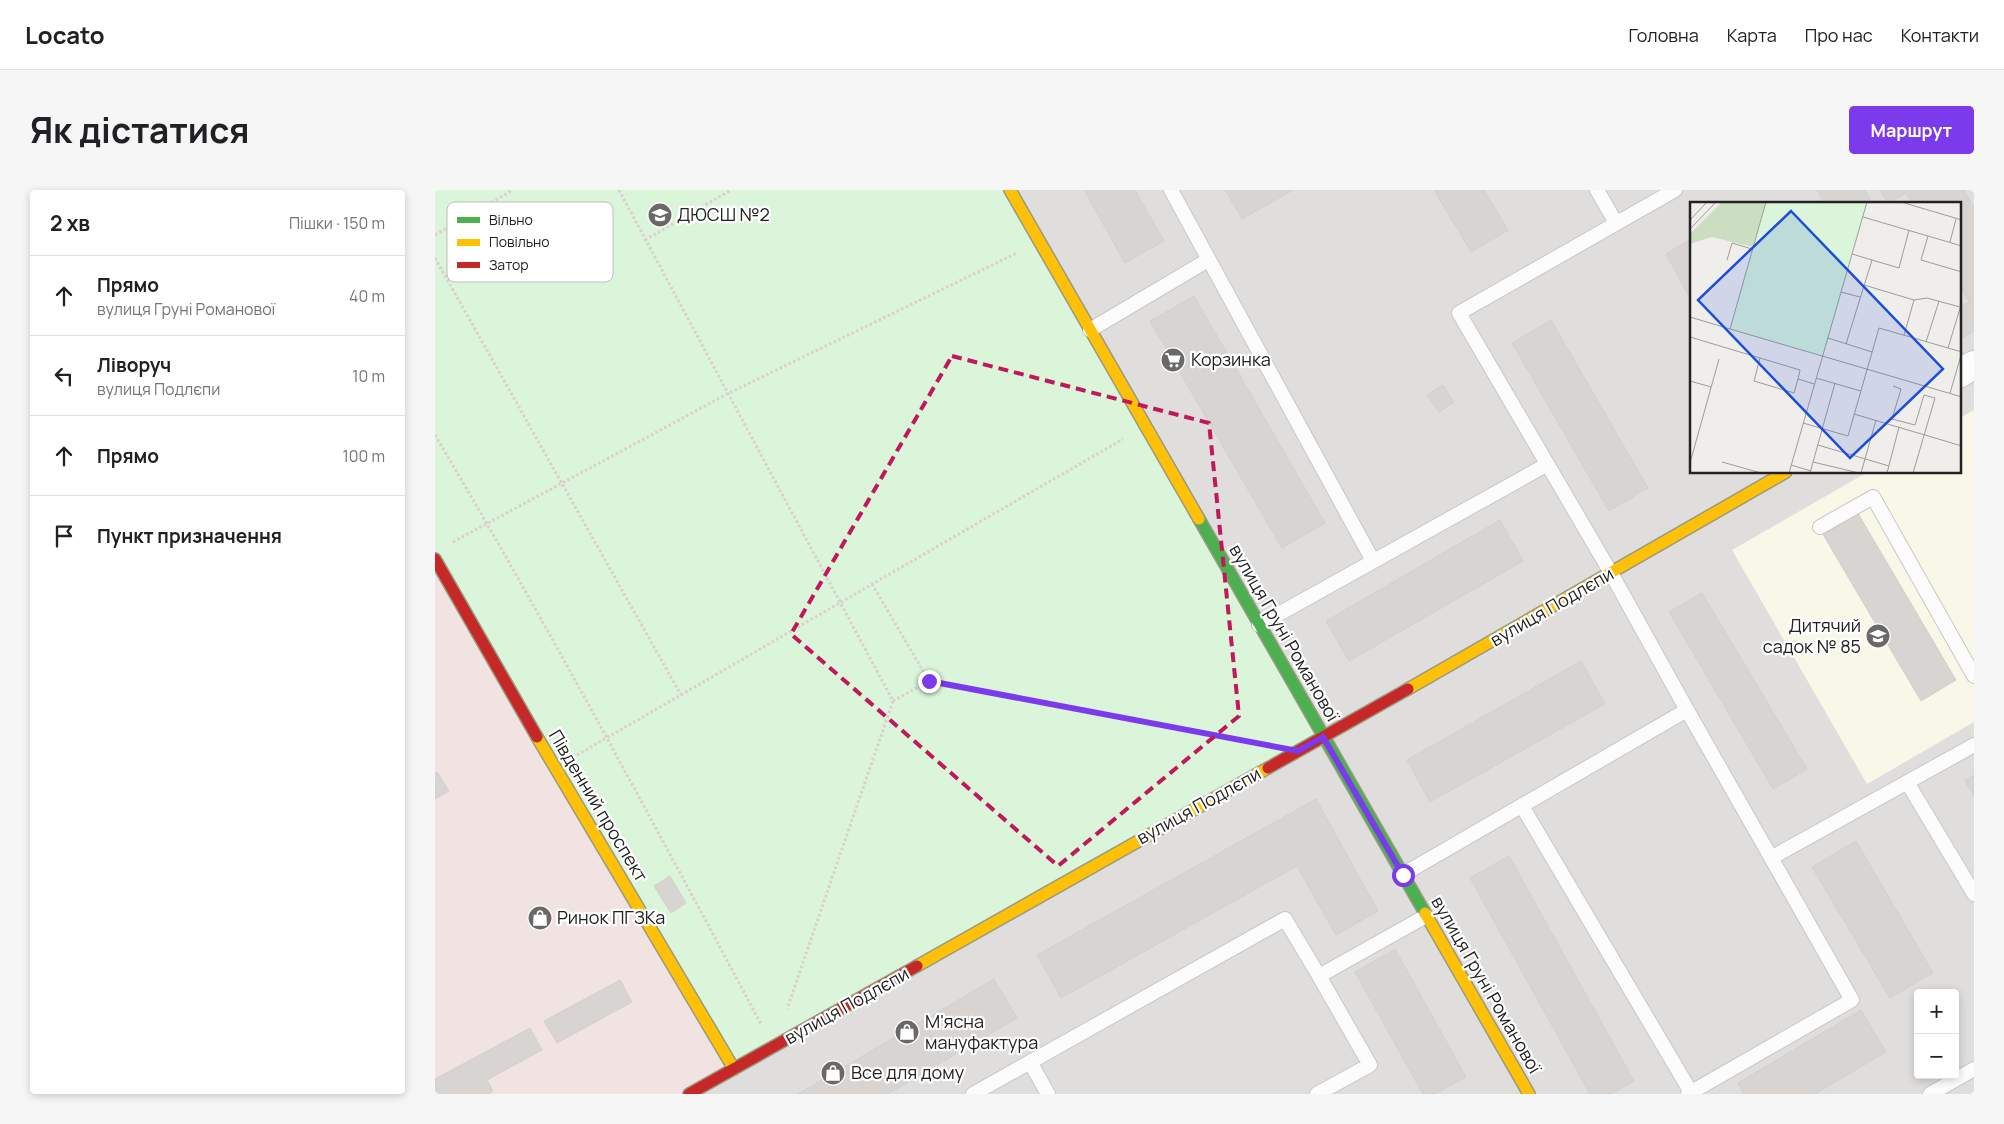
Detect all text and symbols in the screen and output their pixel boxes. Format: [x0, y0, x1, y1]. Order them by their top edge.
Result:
text: Locato [25, 18, 105, 51]
text: Головна [1629, 23, 1699, 47]
text: Карта [1727, 23, 1777, 47]
text: Про нас [1805, 23, 1873, 47]
text: Контакти [1901, 23, 1979, 47]
text: Як дістатися [30, 106, 249, 154]
button: Маршрут [1849, 106, 1974, 154]
legend [447, 202, 613, 282]
school or university icon: ДЮСШ №2 [647, 202, 673, 228]
place label: ДЮСШ №2 [677, 202, 770, 226]
inset map [1690, 202, 1961, 474]
text: 2 хв [50, 209, 90, 237]
text: Вільно [489, 210, 533, 229]
text: Пішки · 150 m [289, 212, 385, 234]
text: Повільно [489, 232, 550, 251]
text: Затор [489, 255, 529, 274]
text: Прямо [97, 272, 159, 298]
icon: ahead [50, 282, 78, 310]
text: 40 m [349, 285, 385, 307]
text: вулиця Груні Романової [97, 298, 275, 320]
supermarket icon: Корзинка [1160, 347, 1186, 373]
place label: Корзинка [1191, 347, 1271, 371]
text: Ліворуч [97, 352, 171, 378]
icon: left [50, 362, 78, 390]
text: 10 m [352, 365, 385, 387]
text: вулиця Подлєпи [97, 378, 220, 400]
icon: ahead [50, 442, 78, 470]
text: Прямо [97, 443, 159, 469]
text: 100 m [342, 445, 385, 467]
icon: arrive [50, 522, 78, 550]
text: Пункт призначення [97, 523, 282, 549]
street label: вулиця Груні Романової [1224, 540, 1346, 726]
street label: вулиця Подлєпи [1485, 561, 1618, 651]
place label: Дитячий садок № 85 [1763, 613, 1861, 658]
school or university icon: Дитячий садок № 85 [1865, 623, 1891, 649]
route end [918, 670, 941, 693]
street label: Південний проспект [544, 725, 654, 886]
street label: вулиця Подлєпи [1132, 761, 1265, 849]
route start [1392, 864, 1415, 887]
street label: вулиця Груні Романової [1426, 892, 1548, 1078]
shop icon: Ринок ПГЗКа [527, 905, 553, 931]
place label: Ринок ПГЗКа [557, 905, 665, 929]
street label: вулиця Подлєпи [780, 961, 913, 1049]
map controls [1914, 989, 1959, 1079]
button: + [1914, 989, 1959, 1034]
place label: М'ясна мануфактура [925, 1009, 1038, 1054]
shop icon: М'ясна мануфактура [894, 1019, 920, 1045]
button: − [1914, 1034, 1959, 1079]
shop icon: Все для дому [820, 1060, 846, 1086]
place label: Все для дому [851, 1060, 965, 1084]

